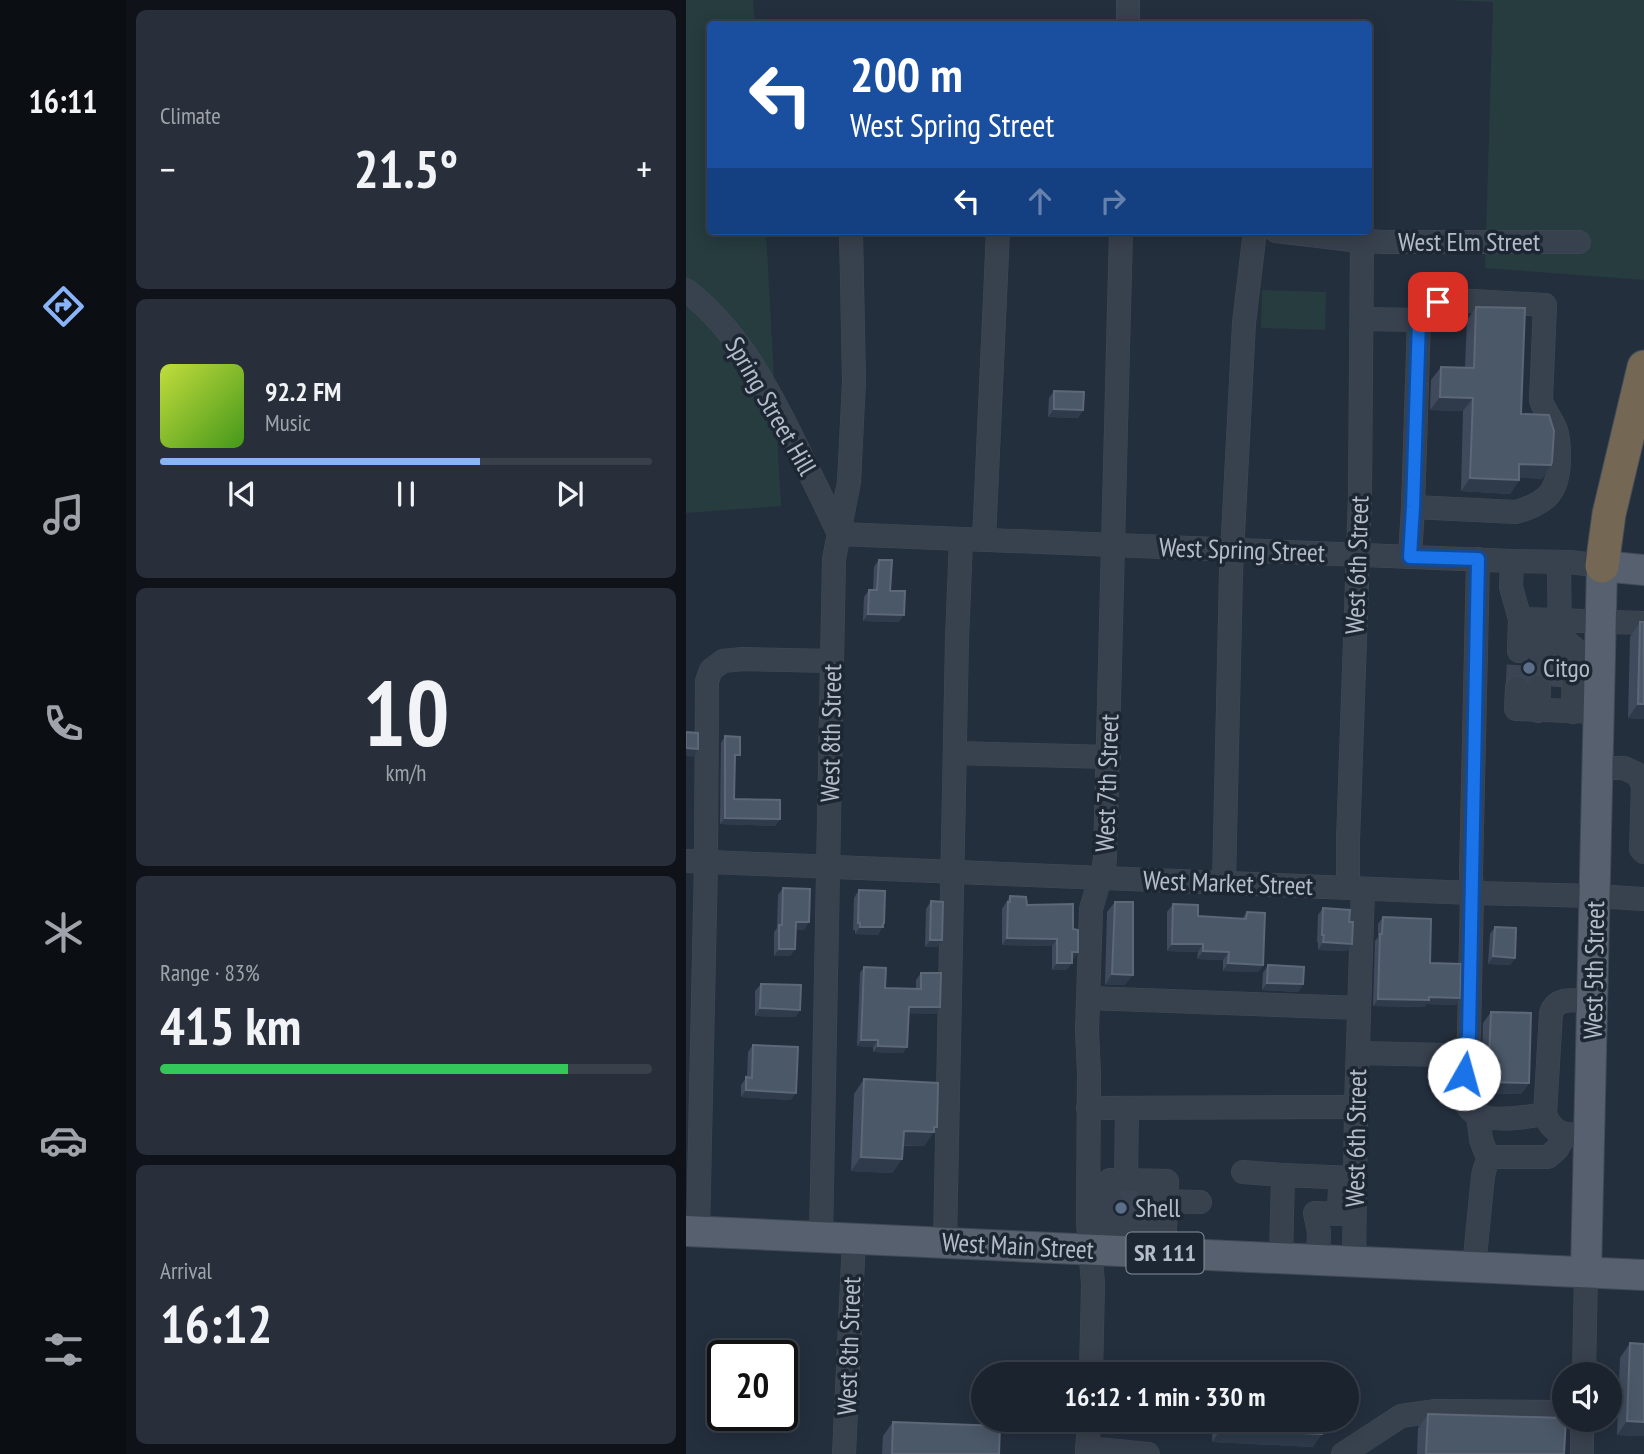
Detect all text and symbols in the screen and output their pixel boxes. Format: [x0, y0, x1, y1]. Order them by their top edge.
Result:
text: 200 m [850, 42, 963, 106]
icon: left [735, 49, 826, 140]
text: 16:11 [28, 80, 98, 122]
text: Climate [160, 101, 221, 130]
text: West Spring Street [850, 104, 1054, 146]
text: 21.5° [354, 135, 458, 202]
text: − [160, 144, 176, 193]
text: + [636, 144, 652, 193]
icon: left [948, 182, 986, 220]
icon: ahead [1021, 182, 1059, 220]
icon: right [1094, 182, 1132, 220]
street label: West Elm Street [1398, 225, 1540, 258]
pin [1408, 272, 1468, 332]
icon: directions [39, 282, 88, 331]
icon: arrive [1419, 283, 1457, 321]
street label: Spring Street Hill [719, 331, 824, 481]
text: 92.2 FM [265, 375, 341, 408]
text: Music [265, 408, 311, 437]
icon: previous [223, 475, 261, 513]
icon: pause [387, 475, 425, 513]
icon: next [551, 475, 589, 513]
icon: music [39, 490, 88, 539]
street label: West 6th Street [1338, 495, 1375, 635]
street label: West Spring Street [1159, 530, 1325, 569]
place label: Citgo [1543, 651, 1590, 684]
text: 10 [363, 653, 450, 771]
marker: Citgo [1521, 660, 1537, 676]
street label: West 8th Street [813, 664, 848, 802]
icon: phone [39, 699, 88, 748]
street label: West 7th Street [1088, 713, 1125, 853]
text: km/h [386, 758, 426, 787]
street label: West Market Street [1143, 863, 1313, 902]
street label: West 5th Street [1576, 901, 1611, 1039]
icon: climate [39, 908, 88, 957]
text: Range · 83% [160, 958, 260, 987]
text: 415 km [160, 992, 301, 1059]
position arrow [1427, 1037, 1501, 1111]
street label: West 6th Street [1338, 1069, 1373, 1207]
icon: car [39, 1116, 88, 1165]
place label: Shell [1135, 1191, 1180, 1224]
marker: Shell [1113, 1200, 1129, 1216]
street label: West Main Street [941, 1225, 1095, 1266]
road number: SR 111 [1126, 1232, 1204, 1274]
text: Arrival [160, 1256, 212, 1285]
street label: West 8th Street [830, 1276, 867, 1416]
text: 16:12 [160, 1290, 272, 1357]
icon: filters [39, 1325, 88, 1374]
speed limit sign: 20 [707, 1340, 798, 1431]
map controls [1552, 1362, 1622, 1432]
button: sound [1552, 1362, 1622, 1432]
text: 16:12 · 1 min · 330 m [1065, 1380, 1265, 1413]

